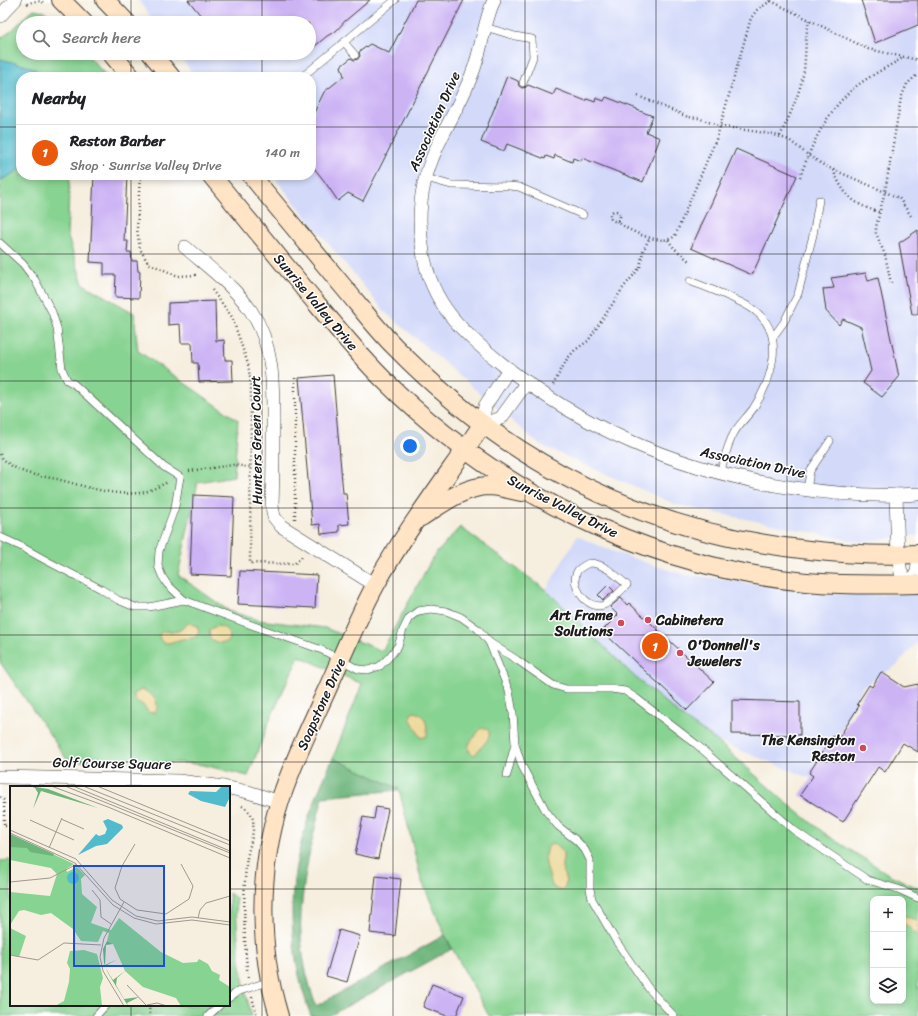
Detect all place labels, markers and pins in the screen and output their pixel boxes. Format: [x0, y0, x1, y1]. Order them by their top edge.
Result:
place label: Art Frame Solutions [549, 603, 614, 644]
place label: Cabinetera [655, 608, 724, 633]
marker: Cabinetera [643, 615, 653, 625]
marker: Art Frame Solutions [616, 618, 626, 628]
pin: 1 [642, 631, 668, 661]
place label: O'Donnell's Jewelers [687, 633, 760, 674]
marker: O'Donnell's Jewelers [675, 648, 685, 658]
place label: The Kensington Reston [761, 728, 855, 769]
marker: The Kensington Reston [858, 743, 868, 753]

